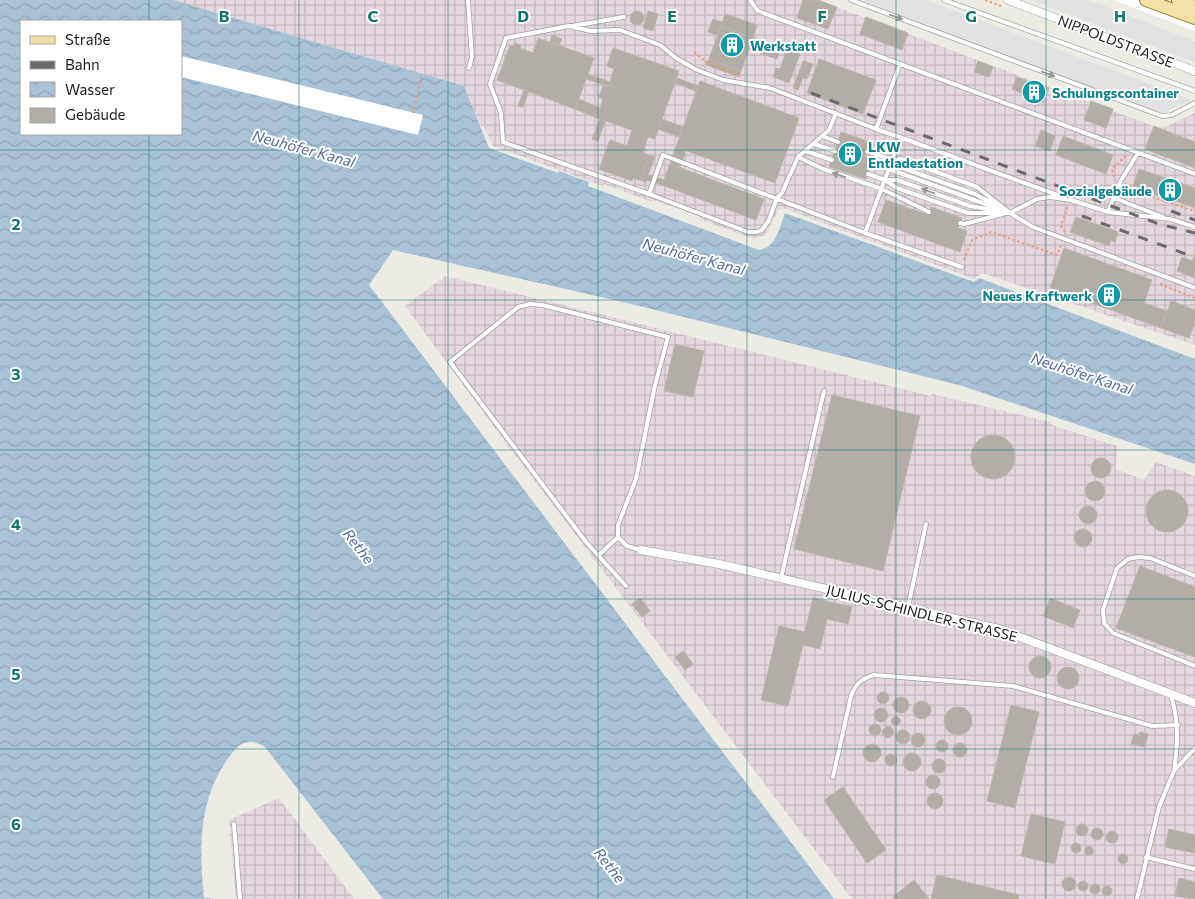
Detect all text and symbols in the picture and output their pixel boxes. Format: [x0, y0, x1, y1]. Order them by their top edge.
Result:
text: B [219, 6, 230, 25]
text: C [368, 6, 379, 25]
text: D [517, 6, 529, 25]
text: E [667, 6, 677, 25]
text: F [817, 6, 827, 25]
text: G [965, 6, 977, 25]
text: H [1114, 6, 1126, 25]
street label: NIPPOLDSTRASSE [1056, 11, 1176, 71]
one-way arrow [889, 13, 904, 21]
legend [20, 20, 182, 135]
text: Straße [65, 30, 111, 48]
building icon: Werkstatt [719, 32, 745, 58]
place label: Werkstatt [750, 37, 817, 54]
text: Bahn [65, 55, 100, 73]
one-way arrow [1041, 71, 1056, 78]
building icon: Schulungscontainer [1021, 79, 1047, 105]
text: Wasser [65, 80, 115, 98]
place label: Schulungscontainer [1052, 84, 1179, 101]
text: Gebäude [65, 105, 126, 123]
water label: Neuhöfer Kanal [251, 126, 358, 171]
place label: LKW Entladestation [868, 138, 963, 171]
building icon: LKW Entladestation [837, 141, 863, 167]
one-way arrow [831, 171, 846, 179]
building icon: Sozialgebäude [1157, 177, 1183, 203]
place label: Sozialgebäude [1059, 182, 1152, 199]
one-way arrow [920, 187, 935, 195]
text: 2 [11, 214, 21, 233]
water label: Neuhöfer Kanal [641, 234, 748, 279]
building icon: Neues Kraftwerk [1096, 282, 1122, 308]
place label: Neues Kraftwerk [983, 287, 1092, 304]
water label: Neuhöfer Kanal [1029, 348, 1136, 398]
text: 3 [11, 364, 21, 383]
text: 4 [11, 514, 21, 533]
water label: Rethe [340, 525, 378, 567]
street label: JULIUS-SCHINDLER-STRASSE [825, 581, 1019, 645]
text: 5 [11, 664, 21, 683]
text: 6 [11, 814, 21, 833]
water label: Rethe [591, 844, 629, 886]

